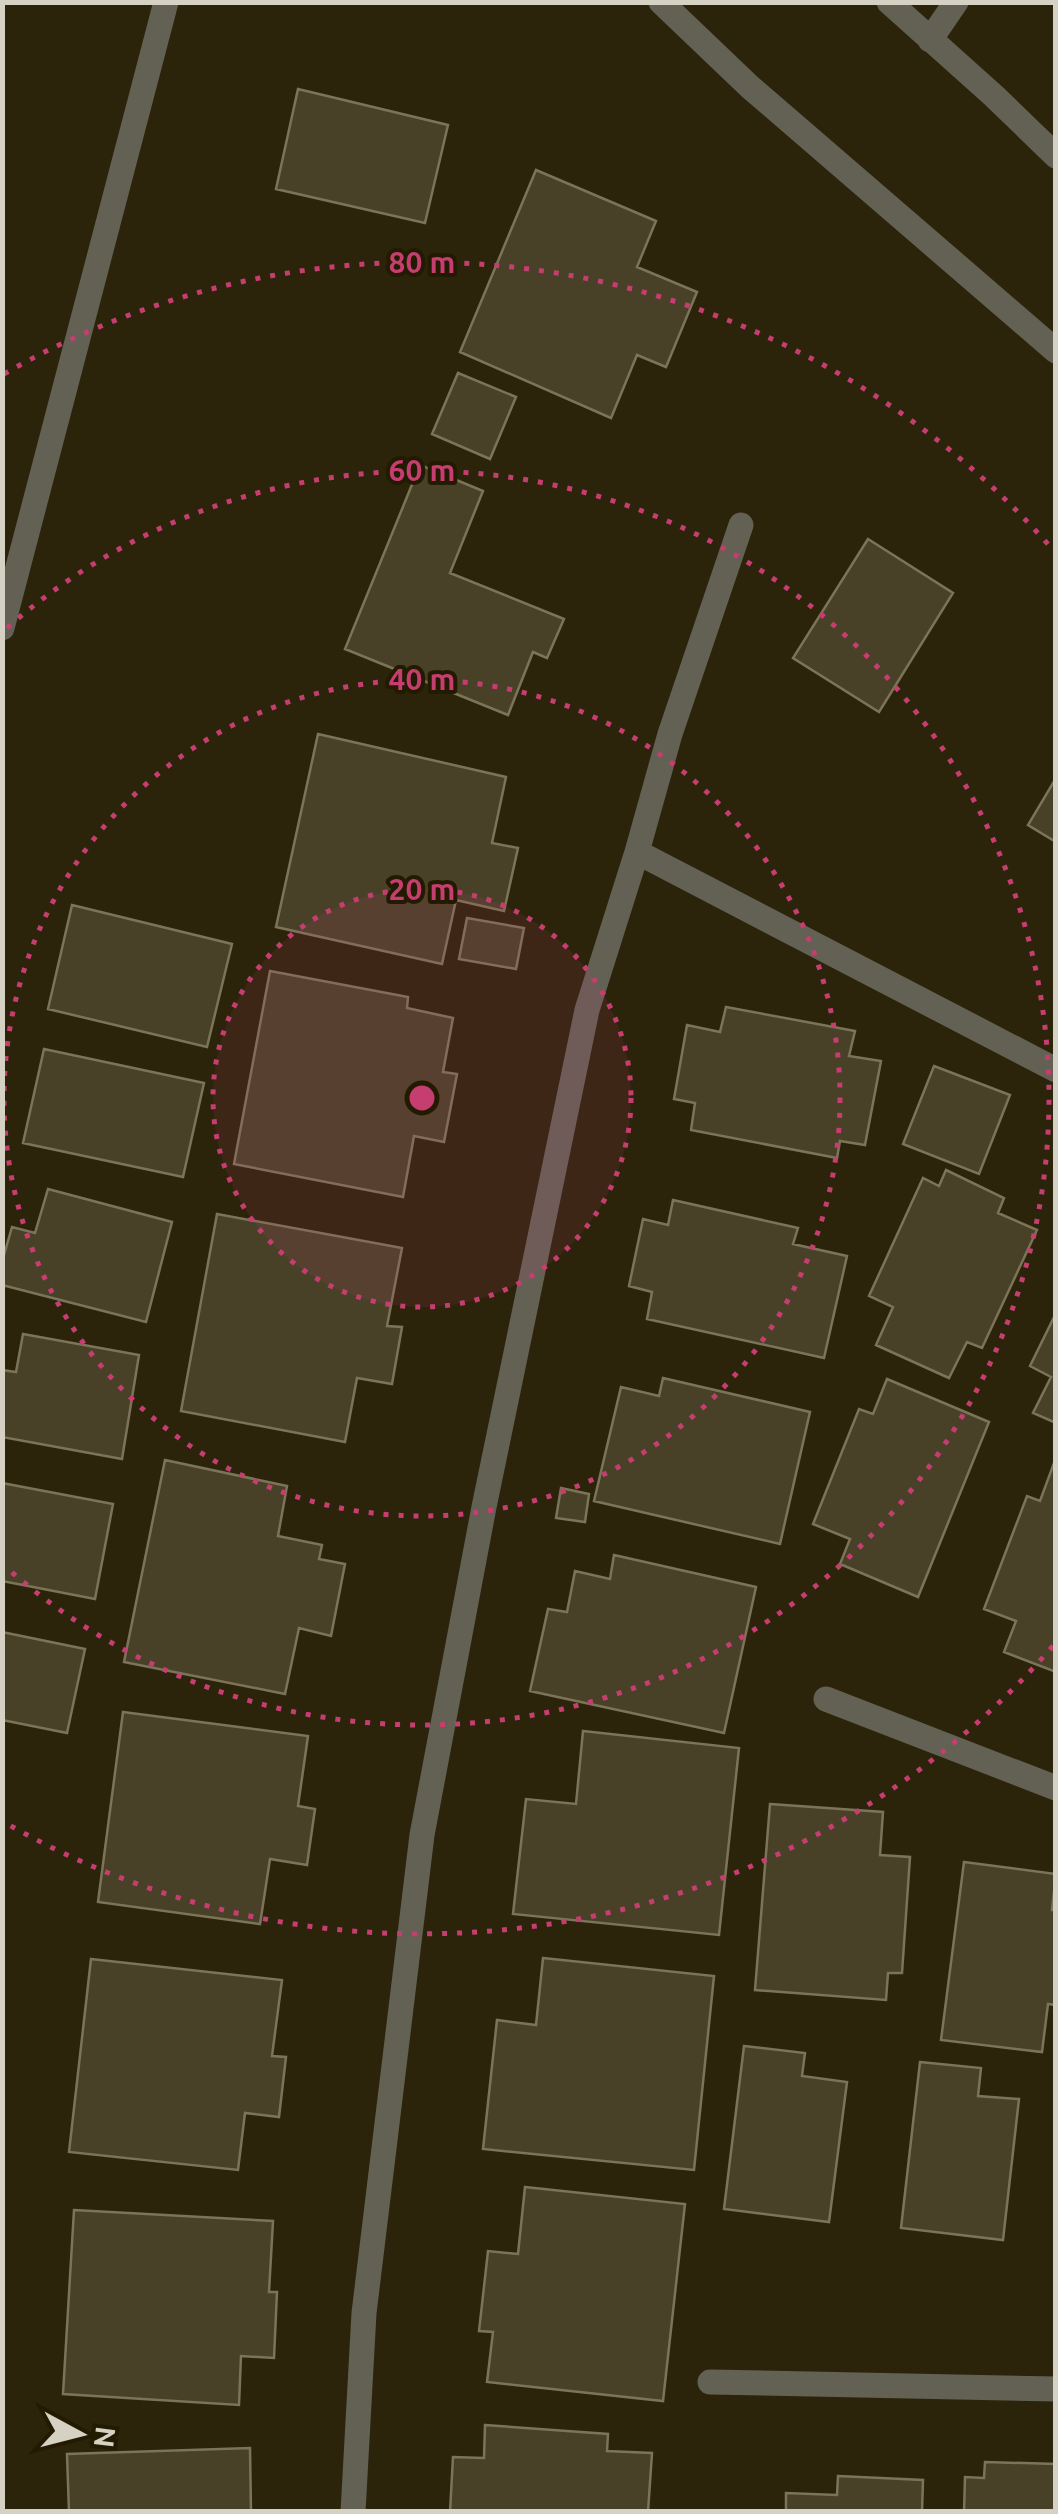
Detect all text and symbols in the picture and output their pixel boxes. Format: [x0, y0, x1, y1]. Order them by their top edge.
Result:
text: 80 m [389, 245, 455, 279]
text: 60 m [389, 453, 455, 487]
text: 40 m [389, 662, 455, 696]
text: 20 m [389, 872, 455, 906]
centre of rings [404, 1080, 440, 1116]
north arrow [30, 2384, 130, 2484]
text: N [89, 2425, 122, 2449]

